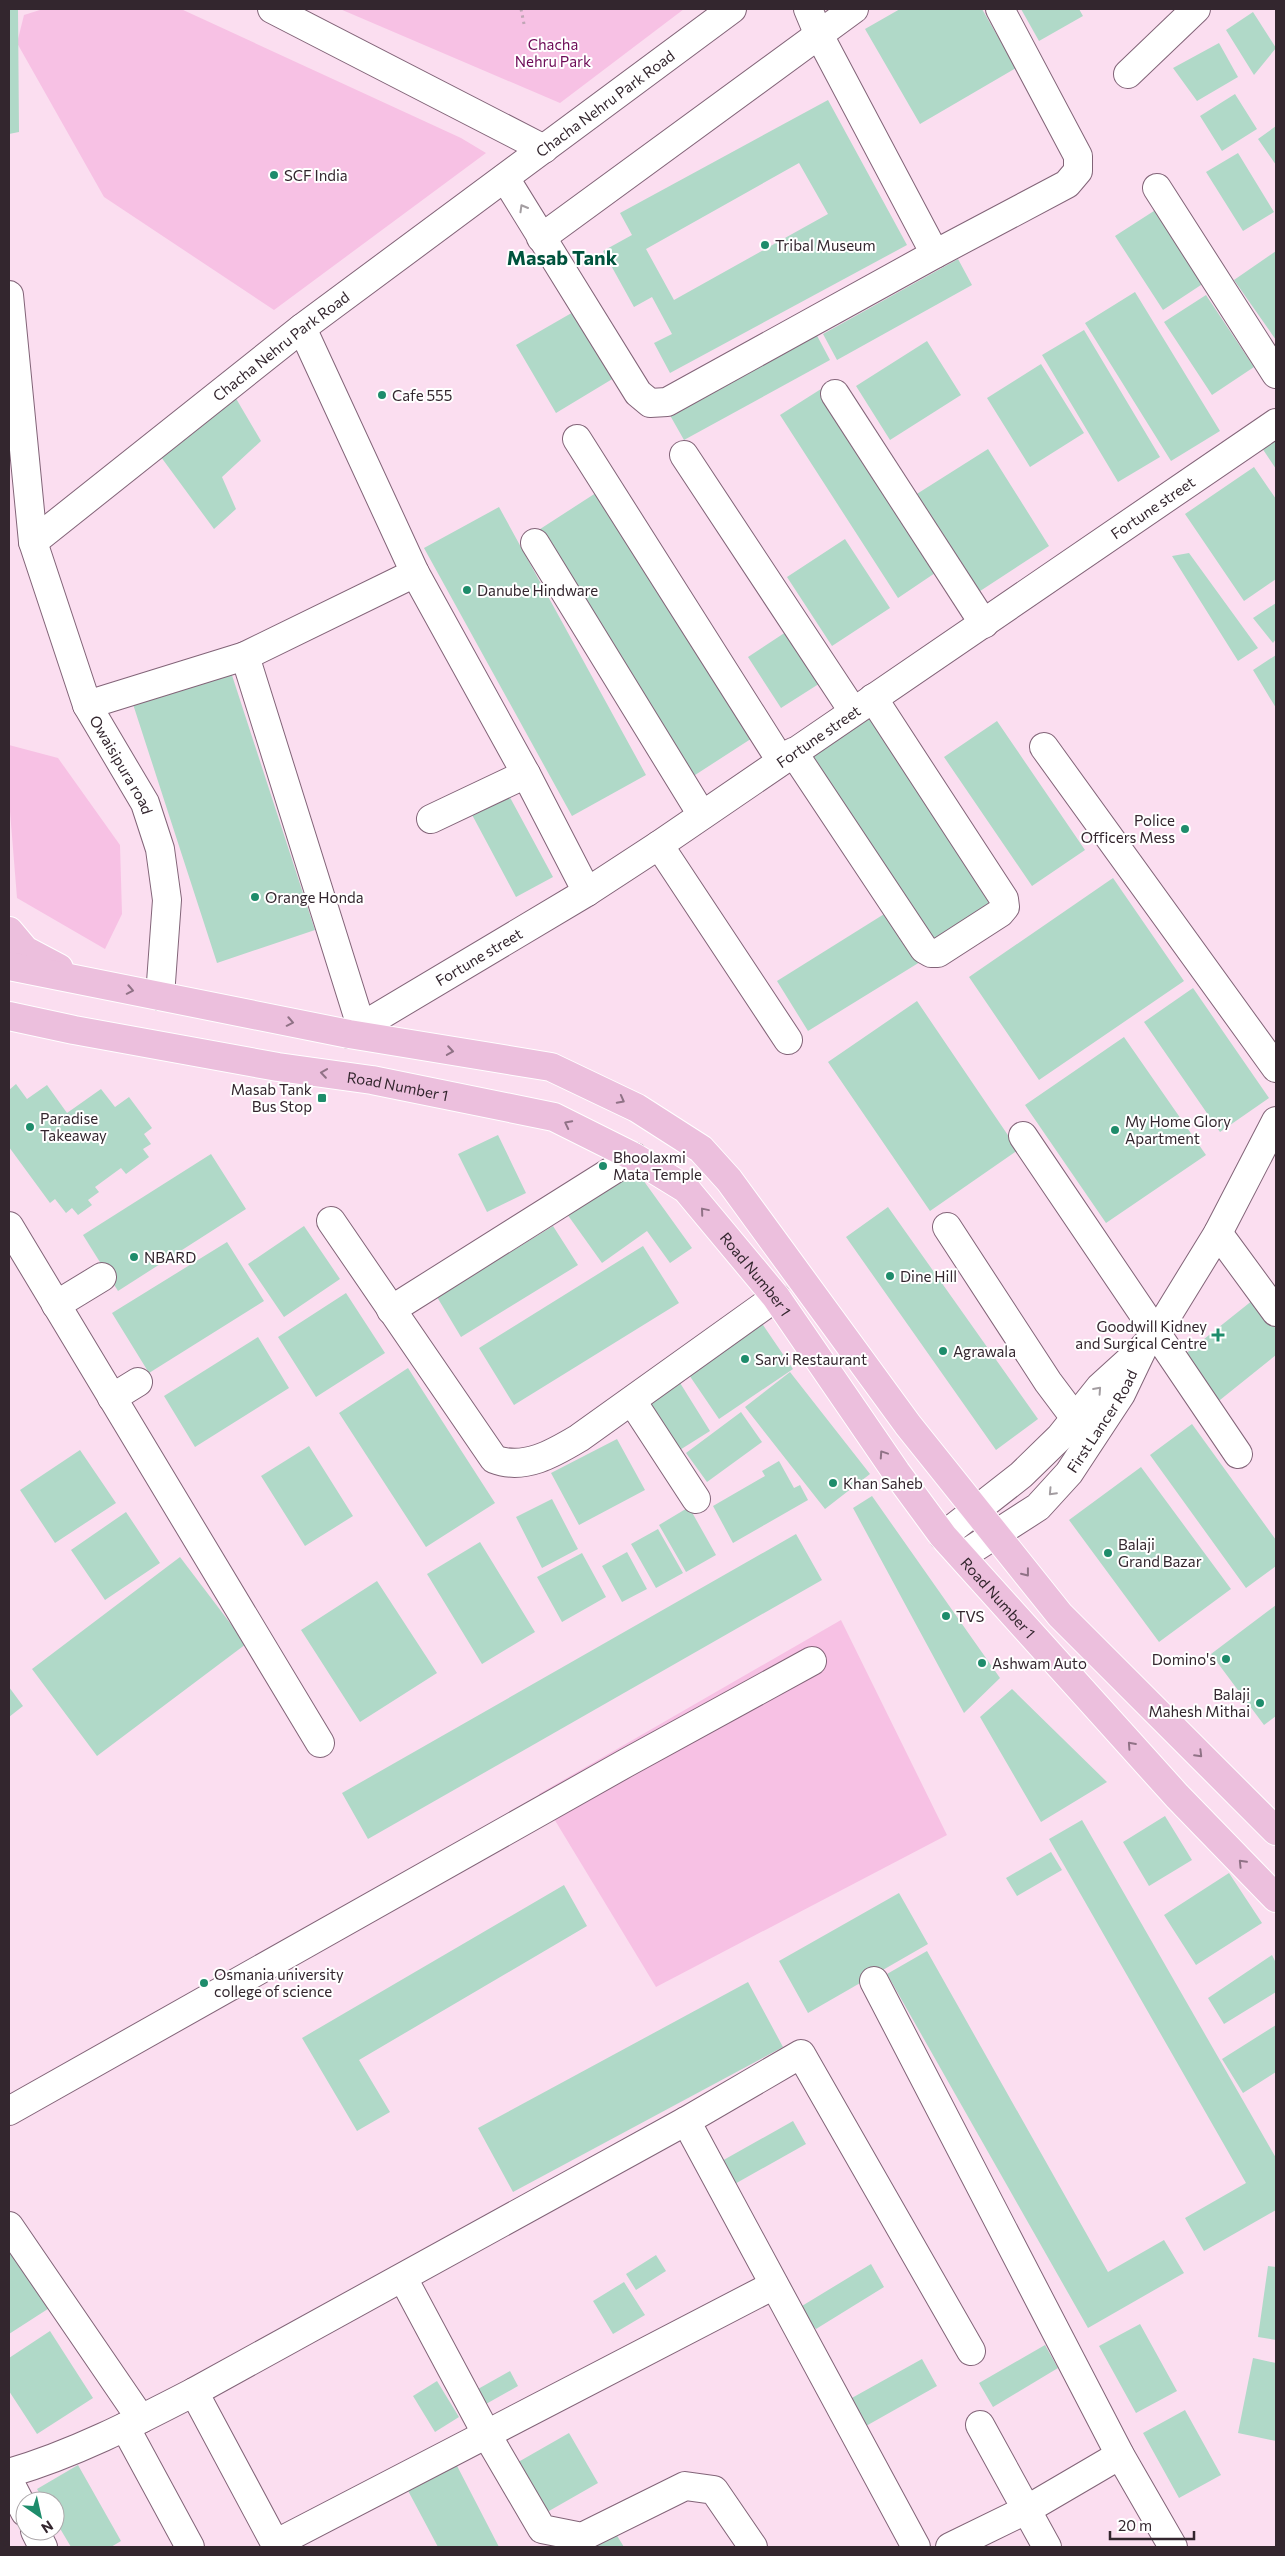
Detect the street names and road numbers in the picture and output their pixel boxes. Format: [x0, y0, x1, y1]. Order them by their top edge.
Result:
street label: Chacha Nehru Park Road [532, 46, 678, 160]
street label: Chacha Nehru Park Road [209, 287, 353, 405]
street label: Fortune street [1107, 472, 1198, 543]
street label: Fortune street [773, 701, 864, 771]
street label: Owaisipura road [86, 712, 157, 816]
street label: Fortune street [432, 924, 525, 989]
street label: Road Number 1 [346, 1068, 450, 1104]
street label: Road Number 1 [717, 1228, 795, 1319]
street label: First Lancer Road [1063, 1367, 1140, 1476]
street label: Road Number 1 [957, 1553, 1040, 1642]

